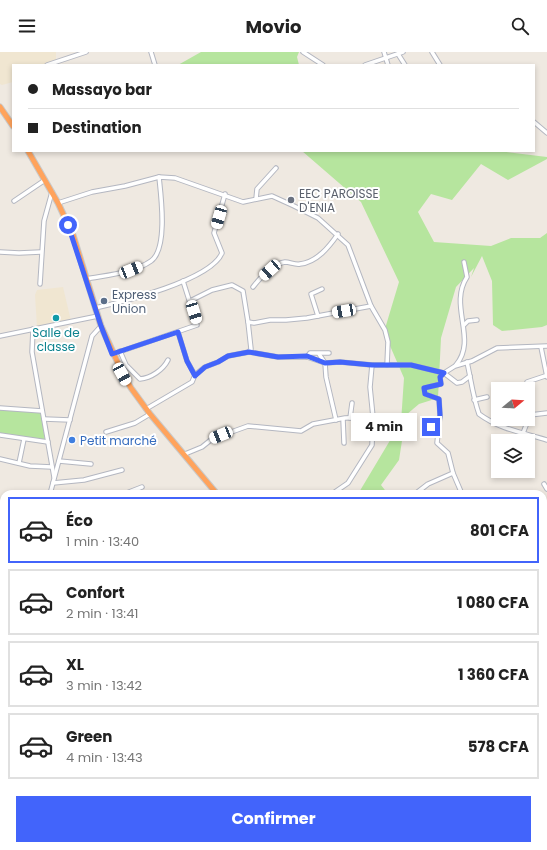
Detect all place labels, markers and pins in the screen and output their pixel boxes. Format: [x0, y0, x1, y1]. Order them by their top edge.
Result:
place label: EEC PAROISSE D'ENIA [299, 185, 379, 216]
marker: EEC PAROISSE D'ENIA [286, 195, 296, 205]
place label: Express Union [112, 286, 156, 317]
marker: Express Union [99, 296, 109, 306]
marker: Salle de classe [51, 313, 61, 323]
place label: Salle de classe [32, 324, 80, 355]
place label: Petit marché [80, 432, 157, 449]
marker: Petit marché [67, 435, 77, 445]

